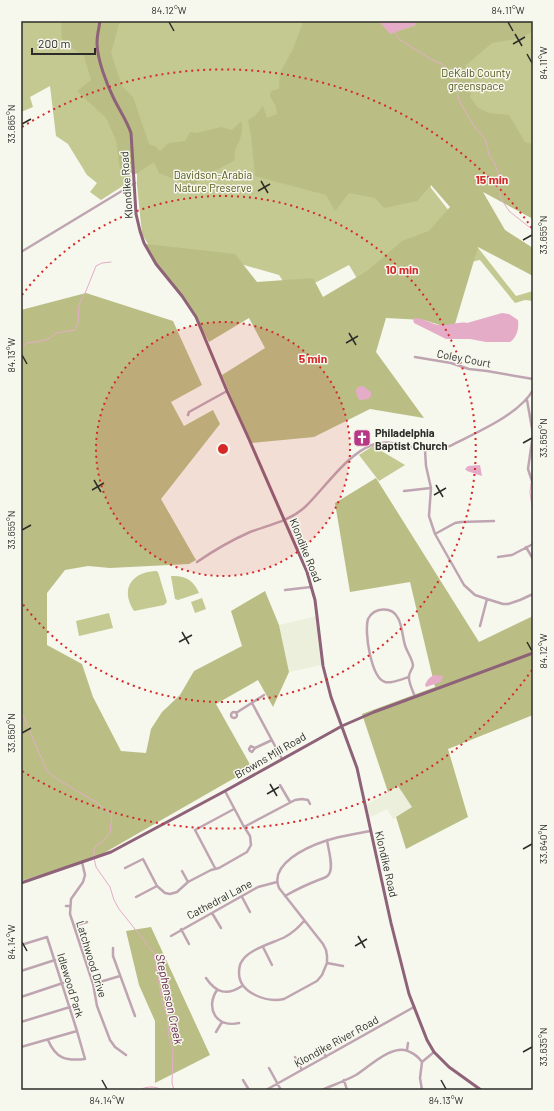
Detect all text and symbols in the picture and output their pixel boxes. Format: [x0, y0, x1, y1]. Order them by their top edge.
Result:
text: 84.12°W [152, 4, 187, 16]
text: 84.11°W [491, 4, 525, 16]
scale bar [32, 30, 95, 56]
text: 200 m [38, 36, 70, 50]
text: 84.11°W [537, 46, 549, 80]
park label: DeKalb County greenspace [441, 66, 511, 92]
text: 33.665°N [5, 104, 17, 144]
street label: Klondike Road [117, 151, 135, 219]
park label: Davidson-Arabia Nature Preserve [174, 168, 252, 194]
text: 15 min [476, 172, 508, 186]
text: 33.655°N [537, 215, 549, 255]
text: 10 min [385, 262, 419, 276]
text: 84.13°W [5, 337, 17, 372]
street label: Coley Court [436, 346, 492, 370]
text: 5 min [299, 351, 327, 365]
text: 33.650°N [537, 418, 549, 458]
place label: Philadelphia Baptist Church [375, 426, 447, 452]
church icon: Philadelphia Baptist Church [352, 428, 372, 448]
centre of rings [216, 442, 230, 456]
text: 33.655°N [5, 510, 17, 550]
street label: Klondike Road [287, 516, 325, 584]
text: 84.12°W [537, 633, 549, 668]
text: 33.650°N [5, 713, 17, 753]
street label: Browns Mill Road [232, 729, 308, 781]
text: 33.640°N [537, 824, 549, 864]
street label: Klondike Road [373, 830, 401, 898]
street label: Cathedral Lane [184, 876, 254, 922]
street label: Latchwood Drive [74, 919, 110, 999]
text: 84.14°W [5, 924, 17, 960]
street label: Idlewood Park [55, 951, 87, 1019]
water label: Stephenson Creek [154, 952, 186, 1046]
street label: Klondike River Road [292, 1012, 380, 1070]
text: 33.635°N [537, 1027, 549, 1067]
text: 84.14°W [89, 1094, 125, 1106]
text: 84.13°W [429, 1094, 464, 1106]

